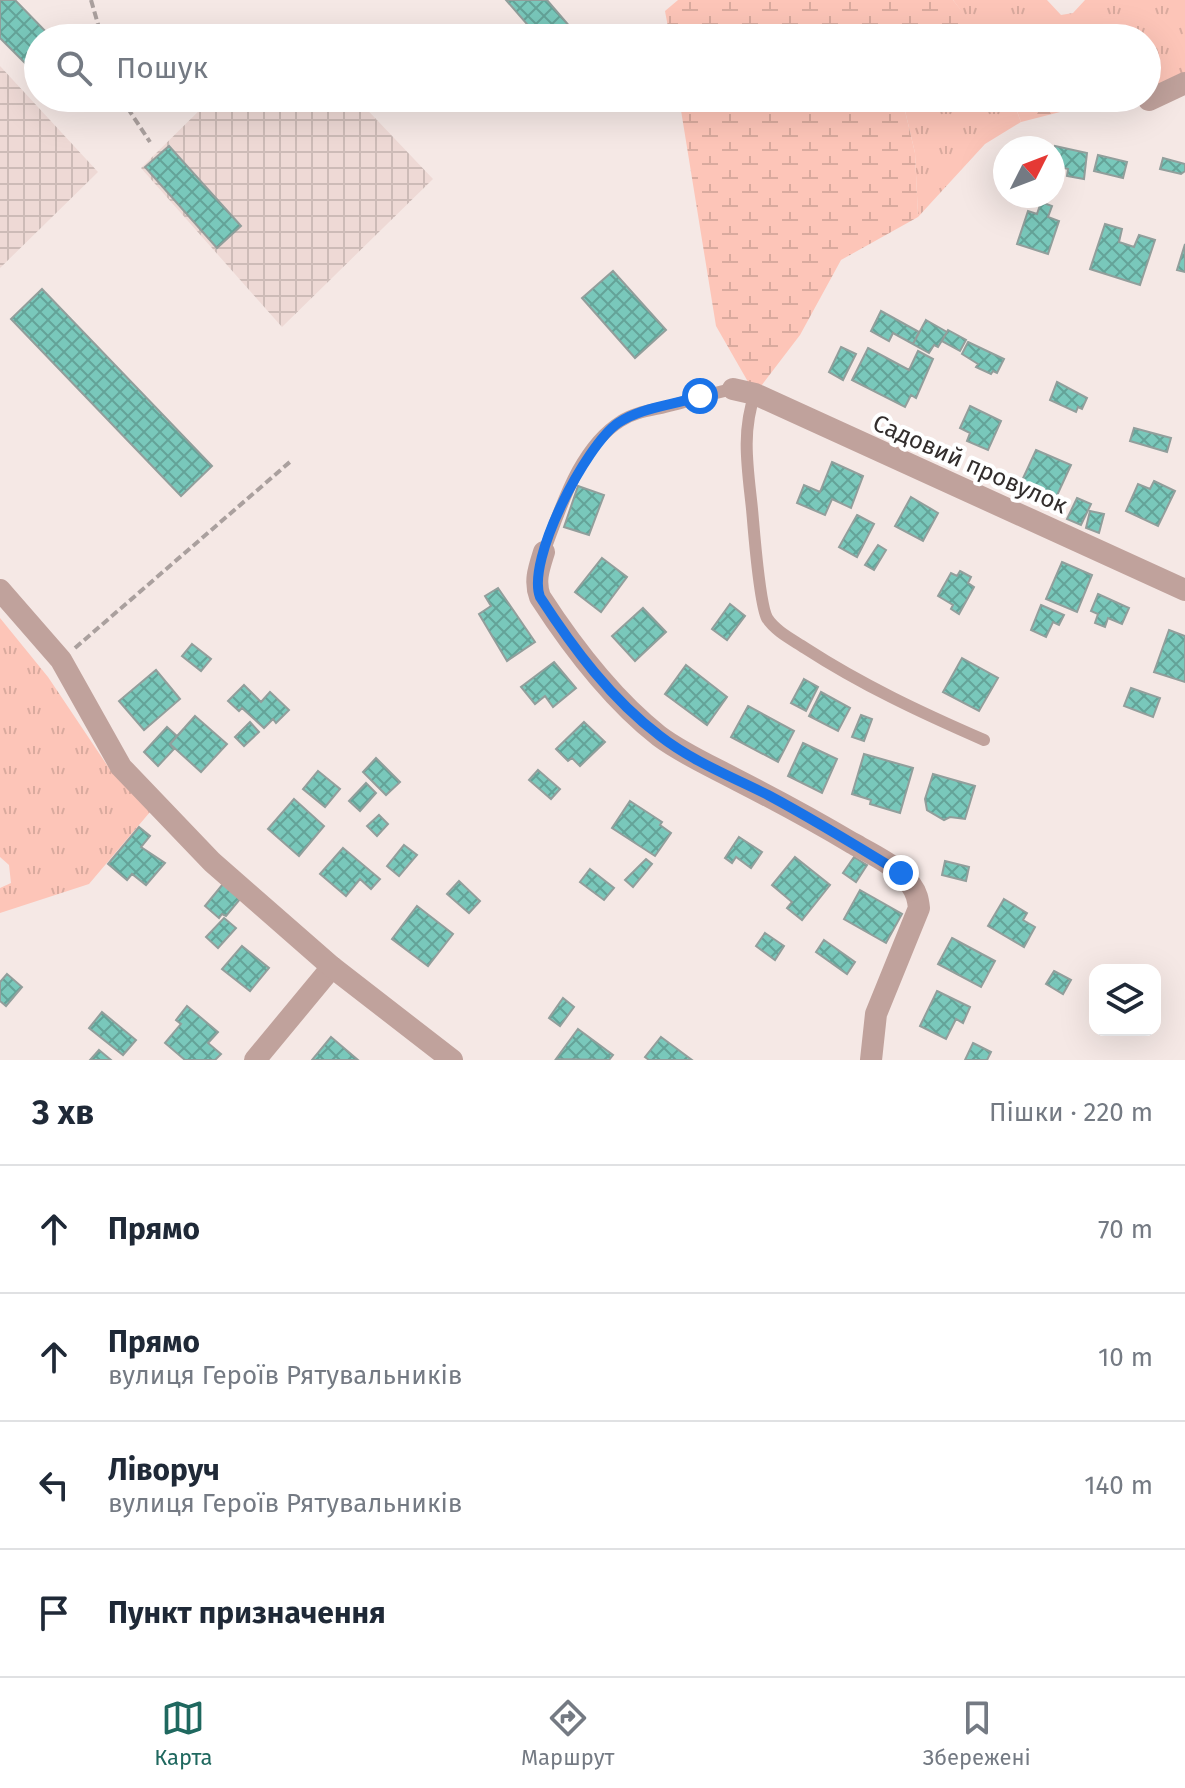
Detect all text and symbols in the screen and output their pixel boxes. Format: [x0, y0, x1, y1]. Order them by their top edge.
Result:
search box [24, 24, 1161, 112]
icon: search [52, 46, 96, 90]
text: Пошук [116, 50, 208, 86]
north arrow [993, 136, 1065, 208]
route start [682, 378, 718, 414]
street label: Садовий провулок [868, 409, 1072, 520]
route end [883, 855, 919, 891]
map controls [1089, 964, 1161, 1036]
button: layers [1089, 964, 1161, 1036]
text: 3 хв [32, 1092, 94, 1133]
text: Пішки · 220 m [989, 1097, 1153, 1128]
icon: ahead [32, 1207, 76, 1251]
text: Прямо [108, 1211, 200, 1247]
text: 70 m [1098, 1214, 1153, 1245]
text: Прямо [108, 1324, 200, 1360]
icon: ahead [32, 1335, 76, 1379]
text: 10 m [1098, 1342, 1153, 1373]
text: вулиця Героїв Рятувальників [108, 1360, 462, 1391]
text: Ліворуч [108, 1452, 220, 1488]
icon: left [32, 1463, 76, 1507]
text: 140 m [1084, 1470, 1153, 1501]
text: вулиця Героїв Рятувальників [108, 1488, 462, 1519]
icon: arrive [32, 1591, 76, 1635]
text: Пункт призначення [108, 1595, 386, 1631]
tab: Карта [154, 1696, 213, 1771]
tab: Маршрут [521, 1696, 614, 1771]
tab: Збережені [923, 1696, 1031, 1771]

